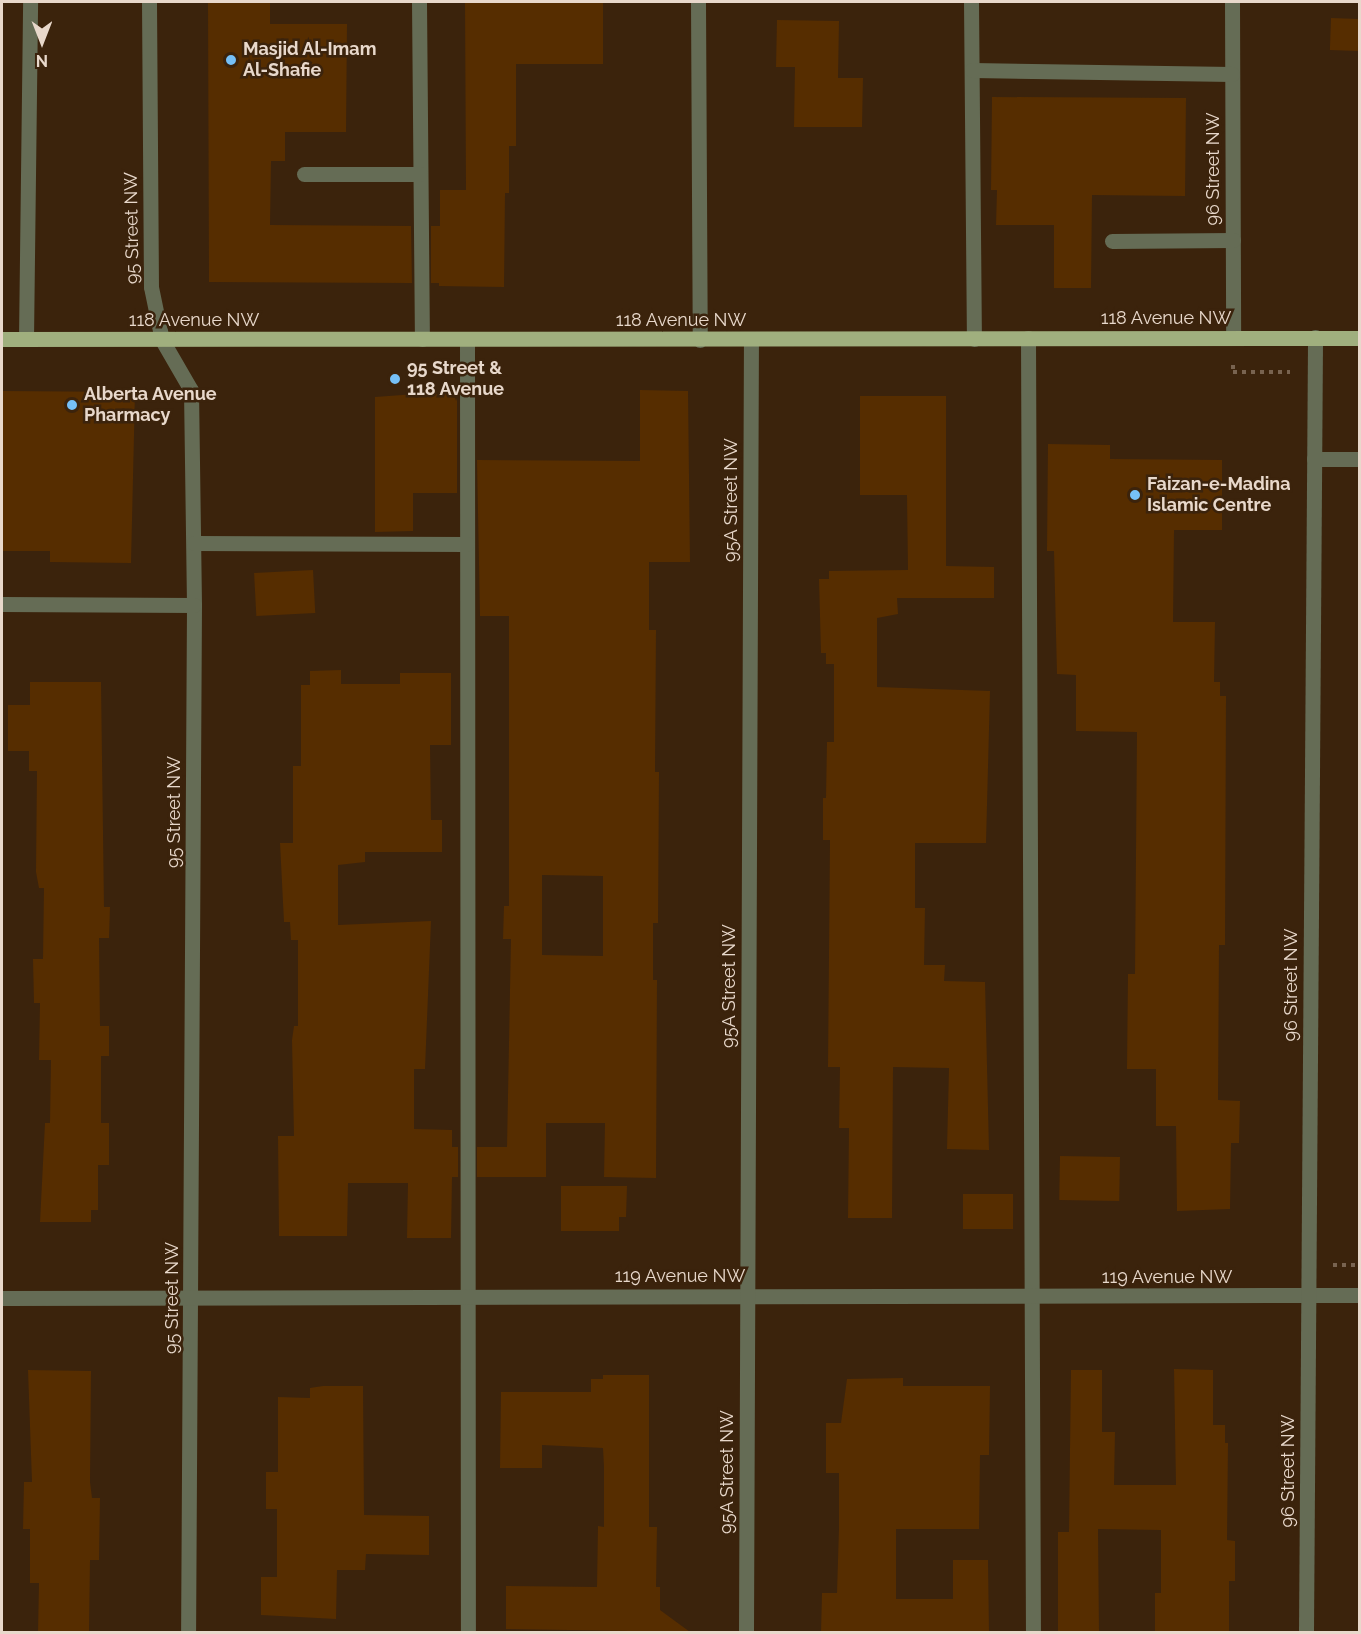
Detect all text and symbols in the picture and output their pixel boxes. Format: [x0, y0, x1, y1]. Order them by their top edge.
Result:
north arrow [12, 12, 72, 72]
place label: Masjid Al-Imam Al-Shafie [243, 39, 377, 82]
text: N [36, 51, 48, 70]
marker: Masjid Al-Imam Al-Shafie [224, 53, 238, 67]
street label: 96 Street NW [1202, 112, 1224, 226]
street label: 95 Street NW [120, 172, 144, 284]
street label: 118 Avenue NW [1100, 307, 1232, 329]
street label: 118 Avenue NW [128, 309, 260, 331]
street label: 118 Avenue NW [615, 309, 747, 331]
place label: 95 Street & 118 Avenue [407, 358, 505, 400]
marker: 95 Street & 118 Avenue [388, 372, 402, 386]
place label: Alberta Avenue Pharmacy [84, 384, 217, 426]
marker: Alberta Avenue Pharmacy [65, 398, 79, 412]
street label: 95A Street NW [720, 438, 742, 562]
place label: Faizan-e-Madina Islamic Centre [1147, 474, 1291, 516]
marker: Faizan-e-Madina Islamic Centre [1128, 488, 1142, 502]
street label: 95 Street NW [163, 756, 185, 868]
street label: 95A Street NW [718, 924, 740, 1048]
street label: 96 Street NW [1280, 928, 1302, 1042]
street label: 95 Street NW [161, 1242, 183, 1354]
street label: 119 Avenue NW [614, 1265, 746, 1287]
street label: 119 Avenue NW [1101, 1266, 1233, 1288]
street label: 95A Street NW [716, 1410, 738, 1534]
street label: 96 Street NW [1277, 1414, 1299, 1528]

